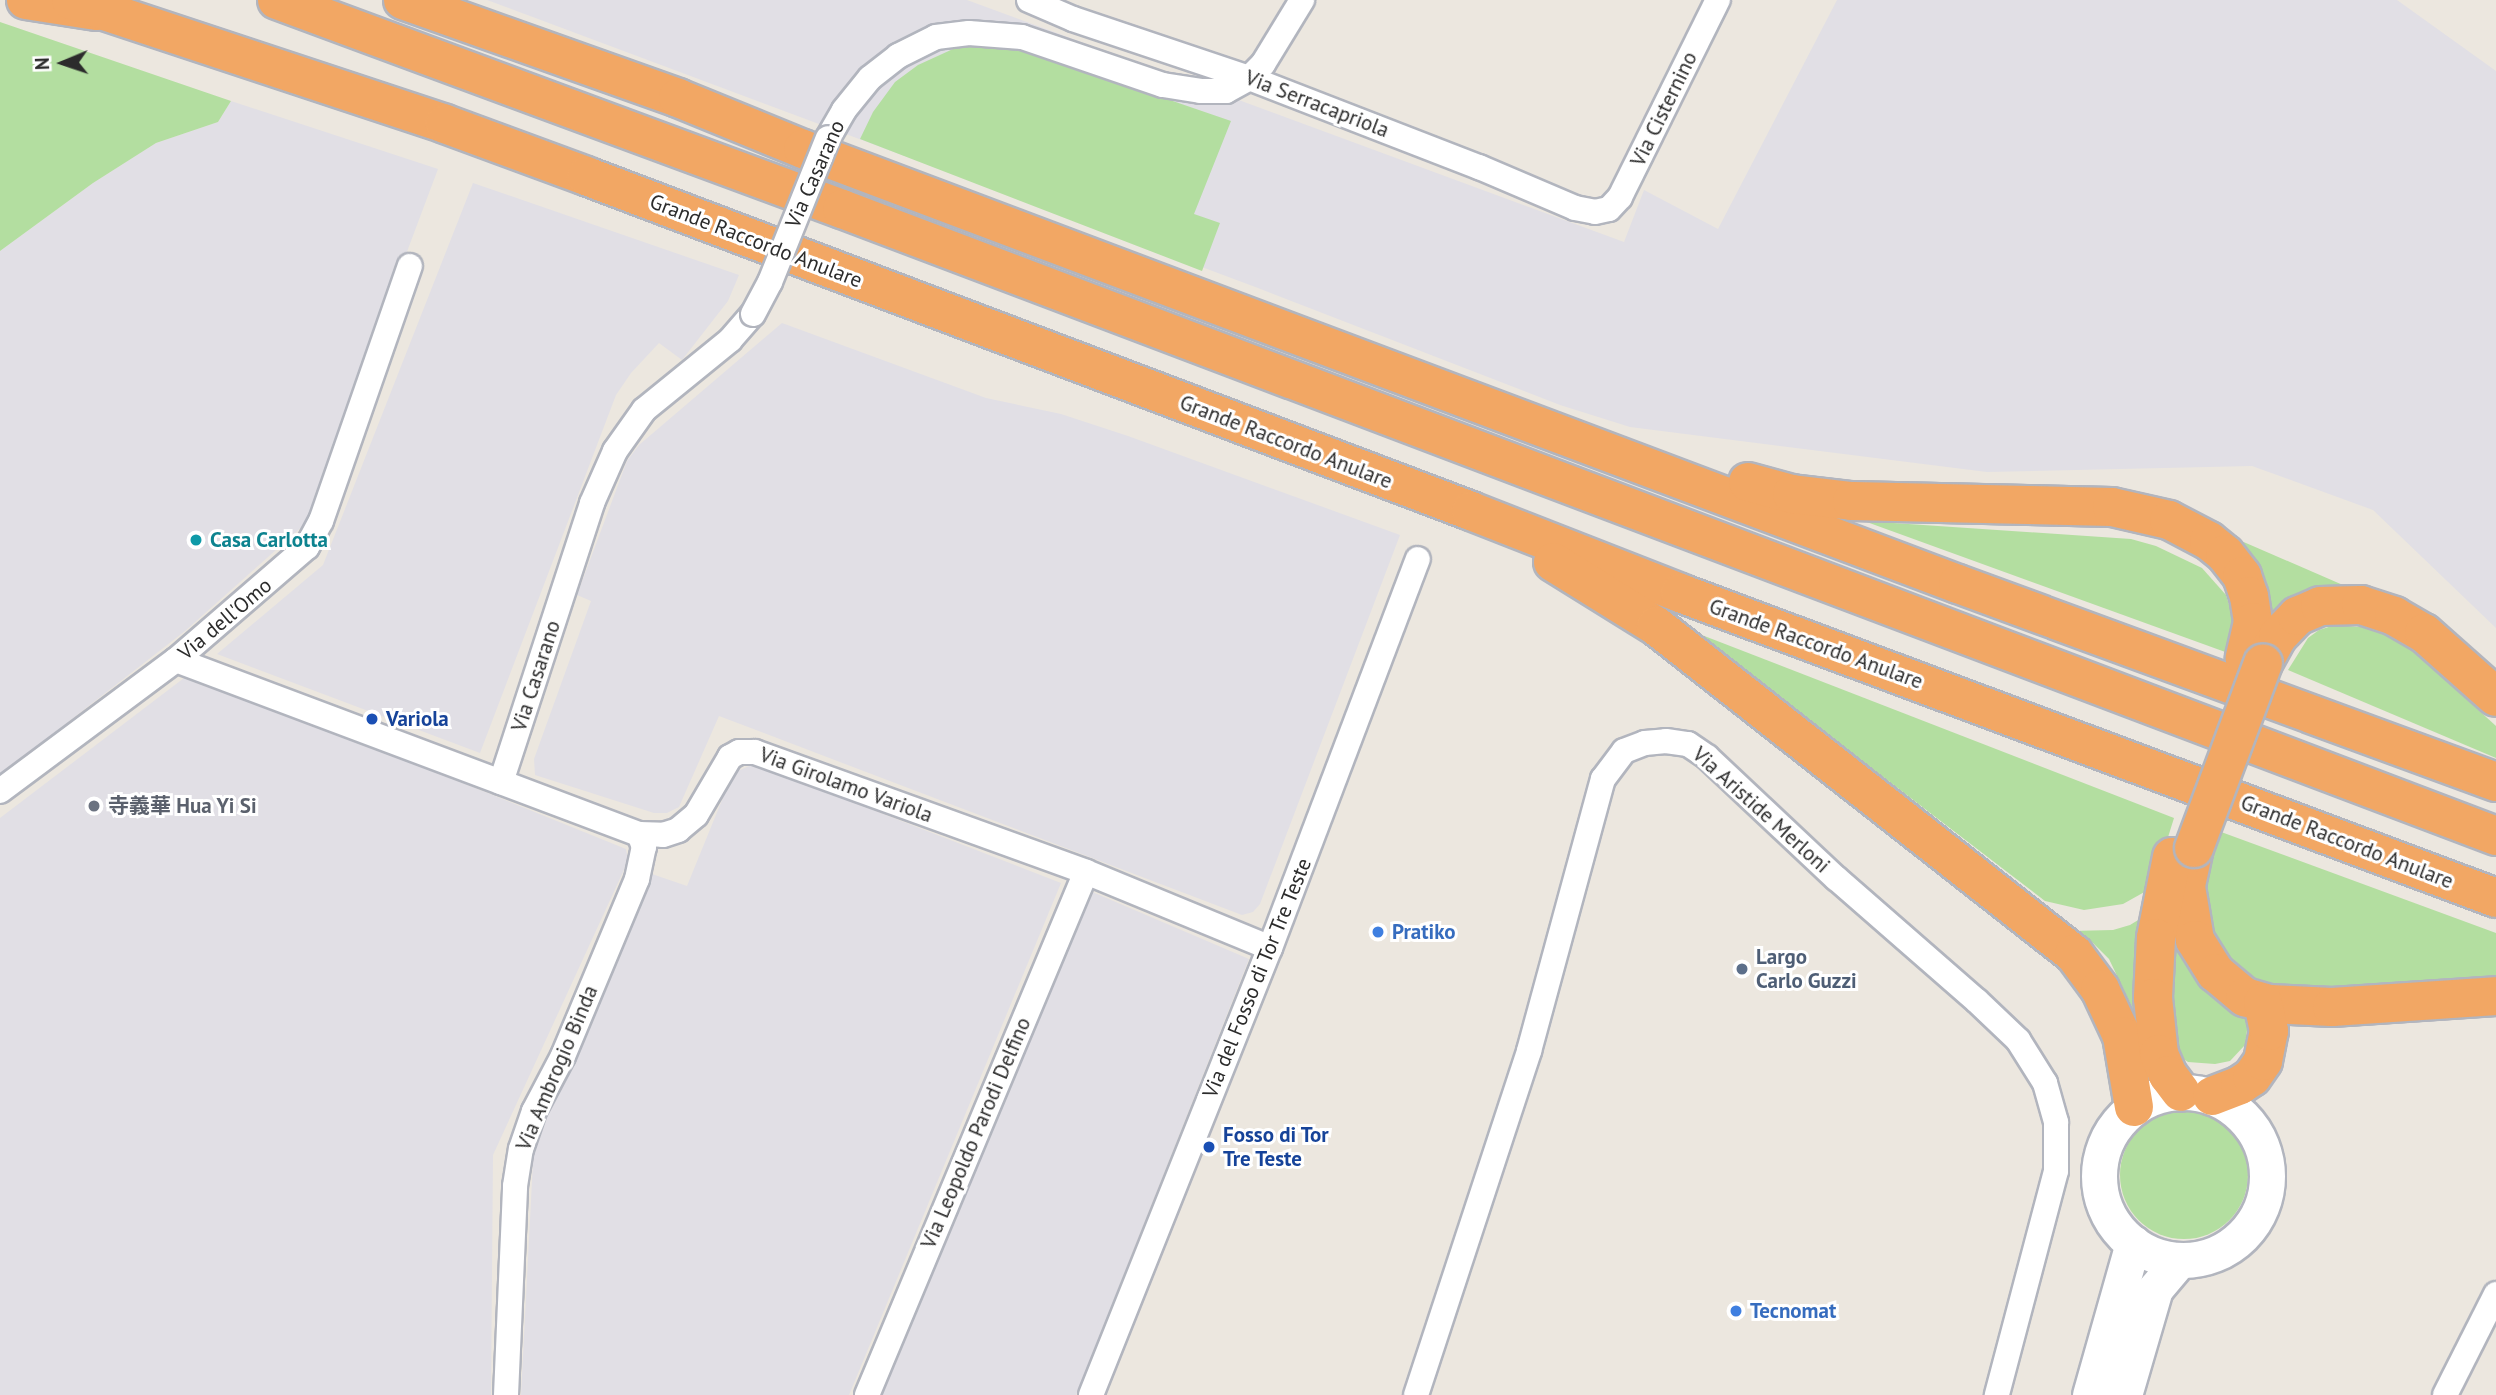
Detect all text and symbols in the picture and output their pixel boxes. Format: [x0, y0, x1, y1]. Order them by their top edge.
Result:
north arrow [28, 28, 98, 98]
street label: Via Cisternino [1625, 47, 1703, 171]
text: N [30, 57, 54, 70]
street label: Via Serracapriola [1242, 65, 1392, 143]
street label: Via Casarano [780, 116, 850, 232]
street label: Grande Raccordo Anulare [646, 189, 866, 293]
street label: Grande Raccordo Anulare [1176, 390, 1396, 494]
place label: Casa Carlotta [210, 527, 328, 553]
marker: Casa Carlotta [188, 532, 204, 548]
street label: Via dell'Omo [173, 573, 277, 665]
street label: Grande Raccordo Anulare [1705, 593, 1927, 695]
street label: Via Casarano [506, 617, 566, 735]
place label: Variola [386, 706, 449, 732]
marker: Variola [364, 711, 380, 727]
street label: Via Girolamo Variola [756, 742, 936, 828]
street label: Via Aristide Merloni [1687, 742, 1835, 878]
street label: Grande Raccordo Anulare [2237, 790, 2457, 894]
place label: 寺義華 Hua Yi Si [108, 793, 257, 819]
marker: 寺義華 Hua Yi Si [86, 798, 102, 814]
street label: Via del Fosso di Tor Tre Teste [1197, 854, 1317, 1102]
place label: Pratiko [1392, 919, 1456, 945]
marker: Pratiko [1370, 924, 1386, 940]
place label: Largo Carlo Guzzi [1756, 944, 1857, 994]
marker: Largo Carlo Guzzi [1734, 961, 1750, 977]
street label: Via Ambrogio Binda [511, 981, 603, 1155]
street label: Via Leopoldo Parodi Delfino [916, 1014, 1036, 1252]
place label: Fosso di Tor Tre Teste [1223, 1122, 1329, 1172]
marker: Fosso di Tor Tre Teste [1201, 1139, 1217, 1155]
place label: Tecnomat [1750, 1298, 1836, 1324]
marker: Tecnomat [1728, 1303, 1744, 1319]

